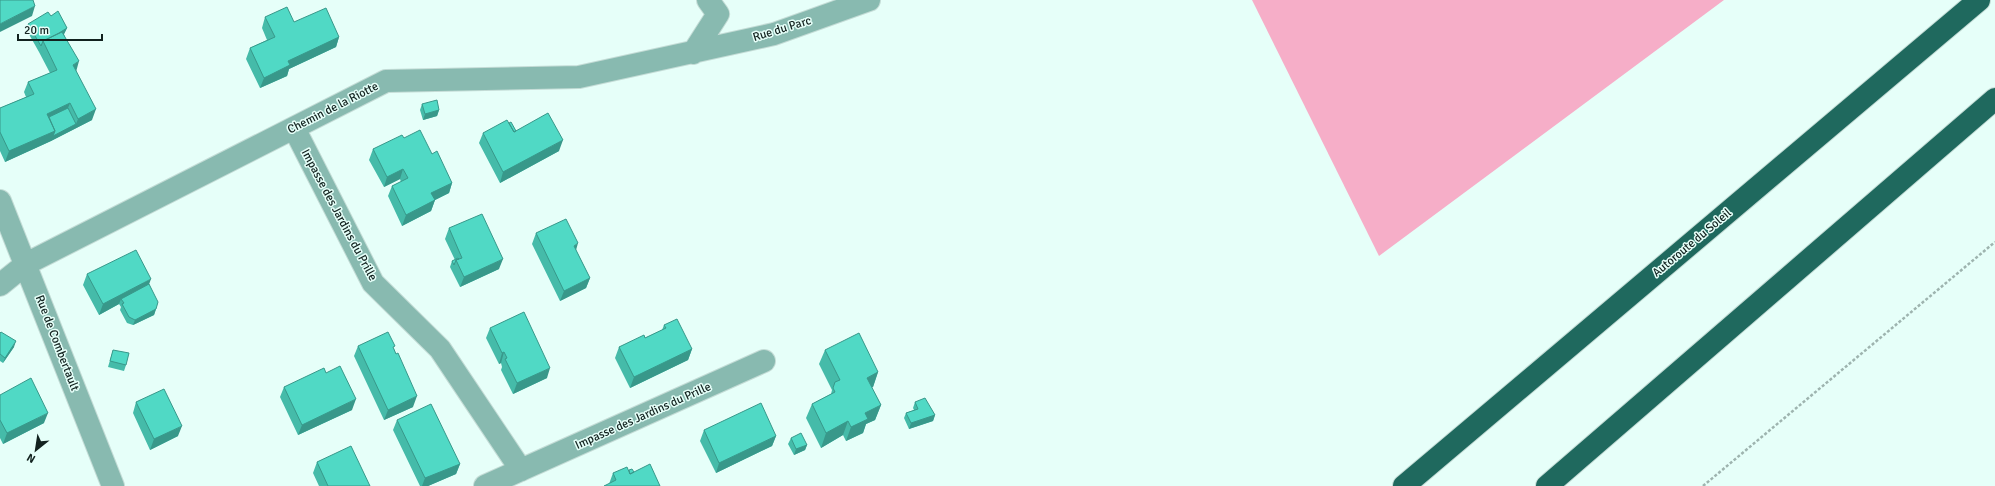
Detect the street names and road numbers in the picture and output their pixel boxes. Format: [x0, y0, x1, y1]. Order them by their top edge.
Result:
street label: Rue du Parc [751, 13, 813, 45]
street label: Chemin de la Riotte [285, 79, 381, 137]
street label: Impasse des Jardins du Prille [298, 146, 380, 284]
street label: Autoroute du Soleil [1649, 205, 1735, 280]
street label: Rue de Combertault [32, 293, 82, 393]
street label: Impasse des Jardins du Prille [573, 379, 713, 453]

